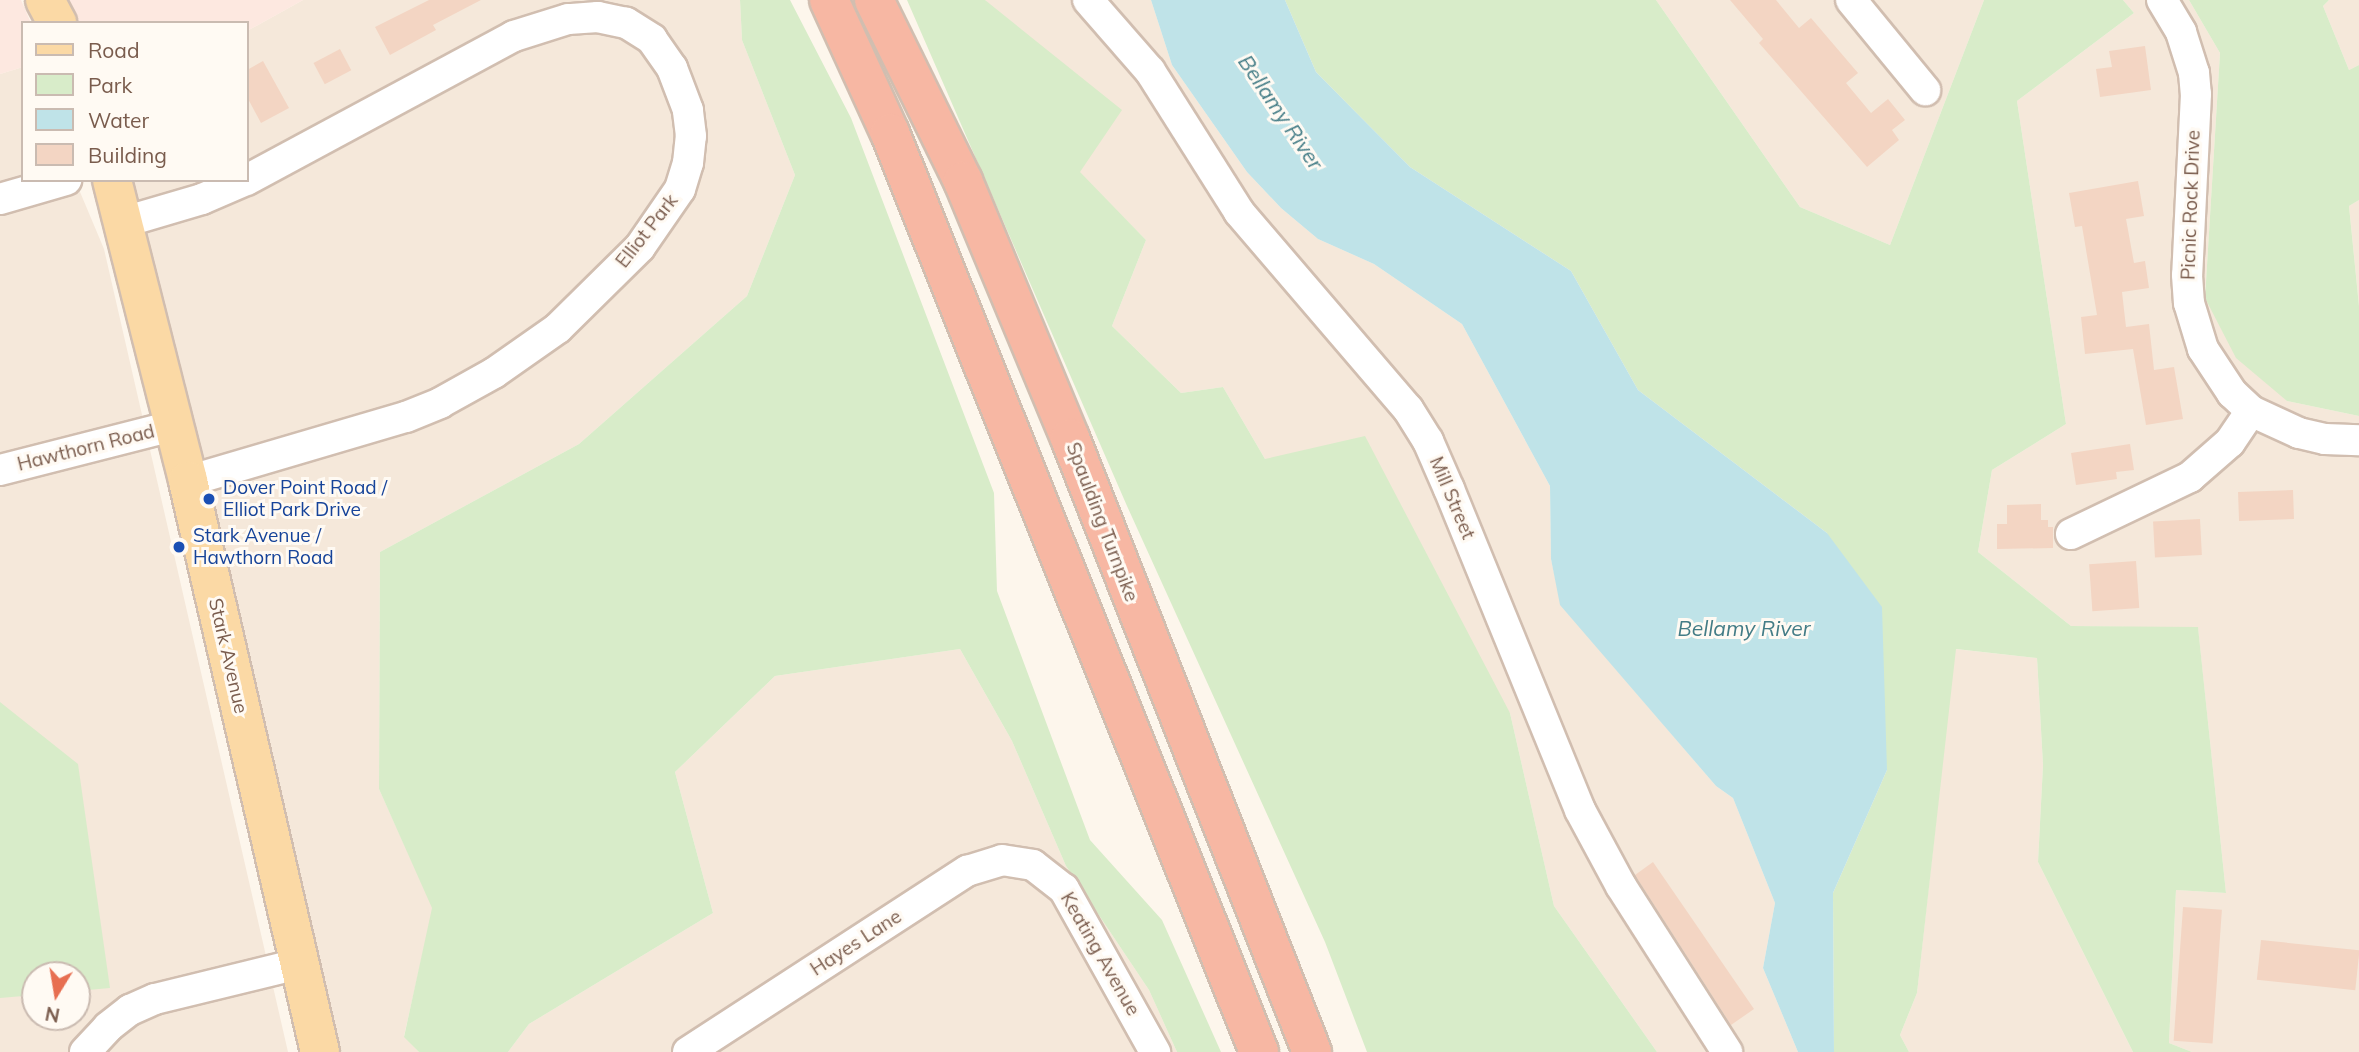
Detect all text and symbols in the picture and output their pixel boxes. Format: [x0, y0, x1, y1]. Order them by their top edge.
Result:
legend [21, 21, 248, 182]
text: Road [88, 37, 139, 63]
water label: Bellamy River [1233, 50, 1329, 174]
text: Park [88, 72, 132, 98]
text: Water [88, 107, 149, 133]
street label: Picnic Rock Drive [2177, 130, 2205, 280]
text: Building [88, 142, 167, 168]
street label: Elliot Park [611, 190, 683, 272]
street label: Hawthorn Road [15, 420, 157, 476]
street label: Spaulding Turnpike [1061, 439, 1143, 605]
street label: Mill Street [1424, 453, 1480, 543]
place label: Dover Point Road / Elliot Park Drive [223, 477, 387, 521]
marker: Dover Point Road / Elliot Park Drive [201, 491, 217, 507]
place label: Stark Avenue / Hawthorn Road [193, 525, 334, 569]
marker: Stark Avenue / Hawthorn Road [171, 539, 187, 555]
street label: Stark Avenue [204, 596, 252, 716]
water label: Bellamy River [1678, 615, 1810, 641]
street label: Keating Avenue [1056, 888, 1144, 1020]
street label: Hayes Lane [806, 905, 906, 981]
north arrow [21, 961, 91, 1031]
text: N [43, 1002, 62, 1028]

